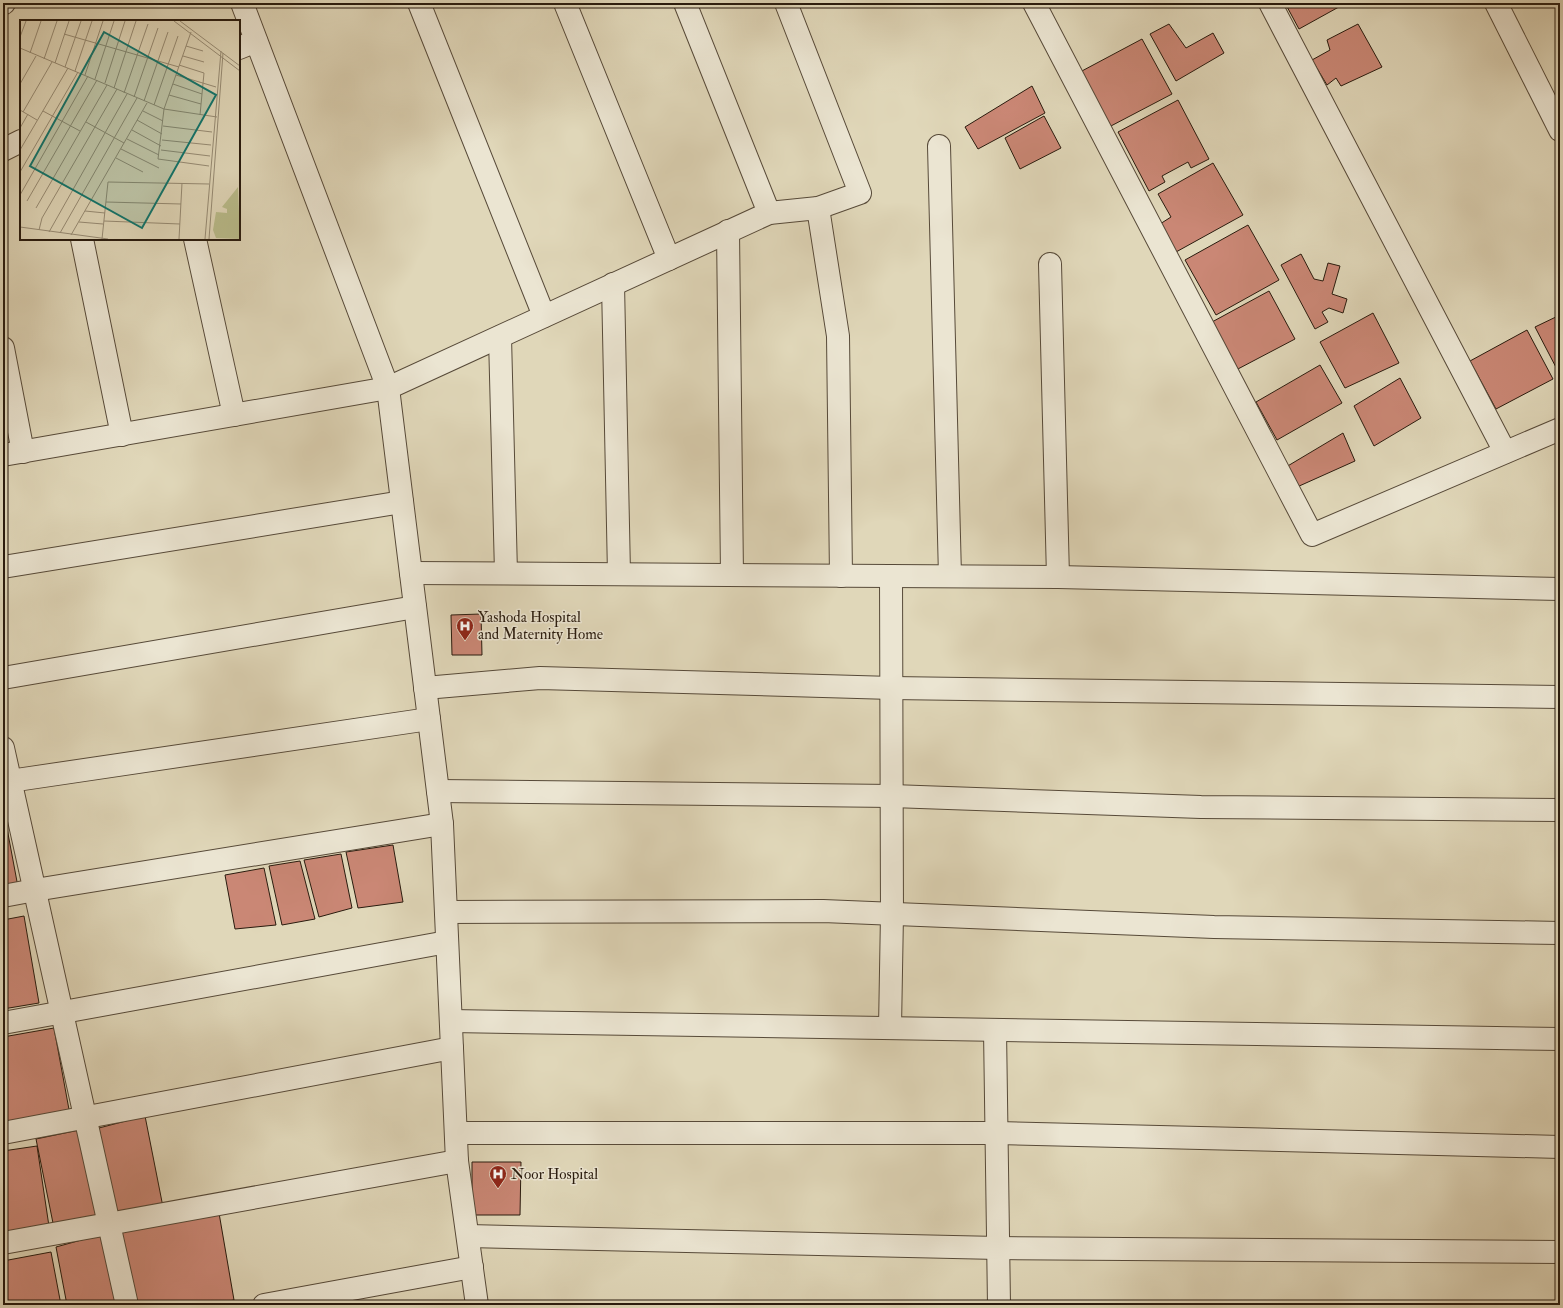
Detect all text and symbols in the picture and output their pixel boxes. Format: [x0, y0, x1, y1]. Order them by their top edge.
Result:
inset map [20, 20, 240, 240]
place label: Yashoda Hospital and Maternity Home [478, 608, 603, 644]
hospital icon: Yashoda Hospital and Maternity Home [455, 616, 475, 641]
hospital icon: Noor Hospital [488, 1164, 508, 1189]
place label: Noor Hospital [511, 1165, 598, 1185]

